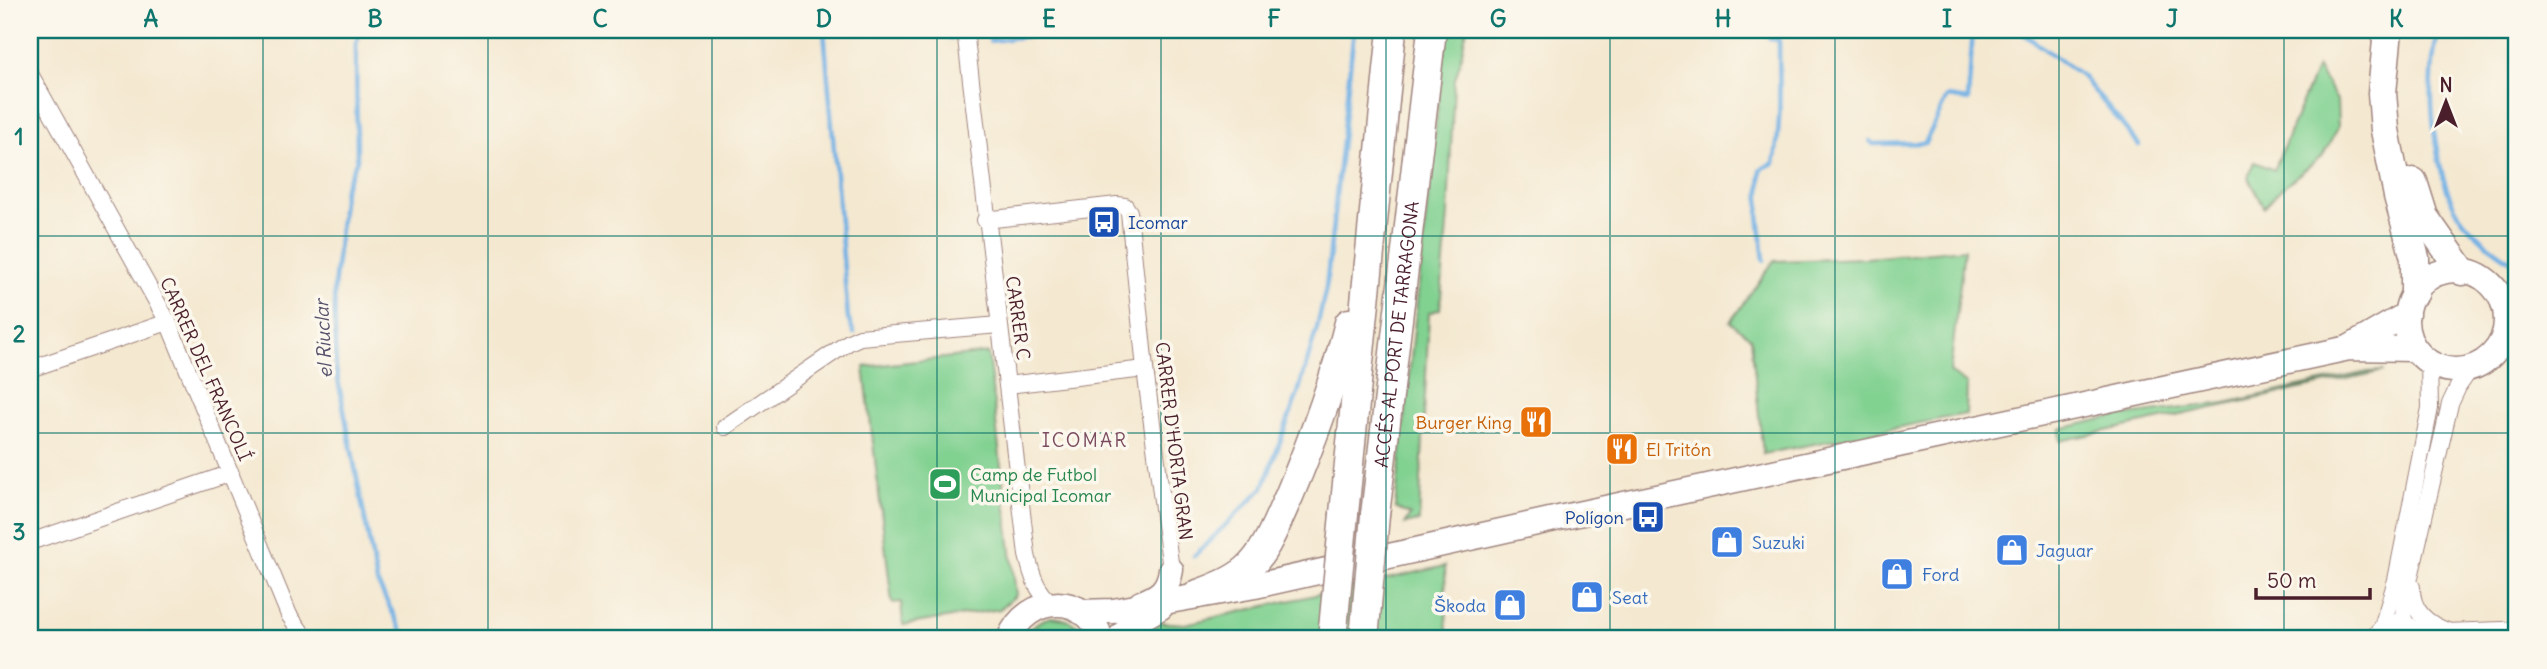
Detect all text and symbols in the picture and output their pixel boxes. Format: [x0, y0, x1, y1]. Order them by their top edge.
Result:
text: A [144, 4, 159, 33]
text: B [367, 4, 383, 33]
text: C [592, 4, 608, 33]
text: D [816, 4, 832, 33]
text: E [1042, 4, 1056, 33]
text: F [1267, 4, 1281, 33]
text: G [1490, 4, 1506, 33]
text: H [1715, 4, 1731, 33]
text: I [1942, 4, 1952, 33]
text: J [2166, 4, 2178, 33]
text: K [2389, 4, 2404, 33]
north arrow [2410, 66, 2480, 136]
text: N [2439, 73, 2453, 97]
text: 1 [14, 122, 24, 151]
street label: ACCÉS AL PORT DE TARRAGONA [1369, 200, 1423, 469]
bus stop icon: Icomar [1085, 203, 1123, 241]
place label: Icomar [1128, 211, 1189, 234]
street label: CARRER DEL FRANCOLÍ [155, 274, 257, 465]
street label: CARRER C [1001, 275, 1035, 362]
water label: el Riuclar [309, 297, 337, 379]
text: 2 [13, 319, 26, 348]
street label: CARRER D'HORTA GRAN [1150, 341, 1198, 541]
restaurant icon: Burger King [1517, 403, 1555, 441]
place label: Burger King [1416, 411, 1512, 434]
district label: ICOMAR [1042, 428, 1128, 452]
restaurant icon: El Tritón [1603, 430, 1641, 468]
place label: El Tritón [1646, 438, 1711, 461]
place label: Camp de Futbol Municipal Icomar [970, 463, 1112, 507]
sports icon: Camp de Futbol Municipal Icomar [926, 465, 964, 503]
bus stop icon: Polígon [1629, 498, 1667, 536]
place label: Polígon [1565, 506, 1624, 529]
text: 3 [12, 517, 26, 546]
shop icon: Suzuki [1708, 523, 1746, 561]
place label: Suzuki [1752, 531, 1805, 554]
shop icon: Jaguar [1993, 531, 2031, 569]
place label: Jaguar [2036, 539, 2094, 562]
shop icon: Ford [1878, 555, 1916, 593]
scale bar [2256, 557, 2370, 601]
place label: Ford [1922, 563, 1960, 586]
text: 50 m [2267, 567, 2316, 594]
shop icon: Seat [1568, 578, 1606, 616]
shop icon: Škoda [1491, 586, 1529, 624]
place label: Seat [1612, 586, 1648, 609]
place label: Škoda [1434, 594, 1486, 617]

